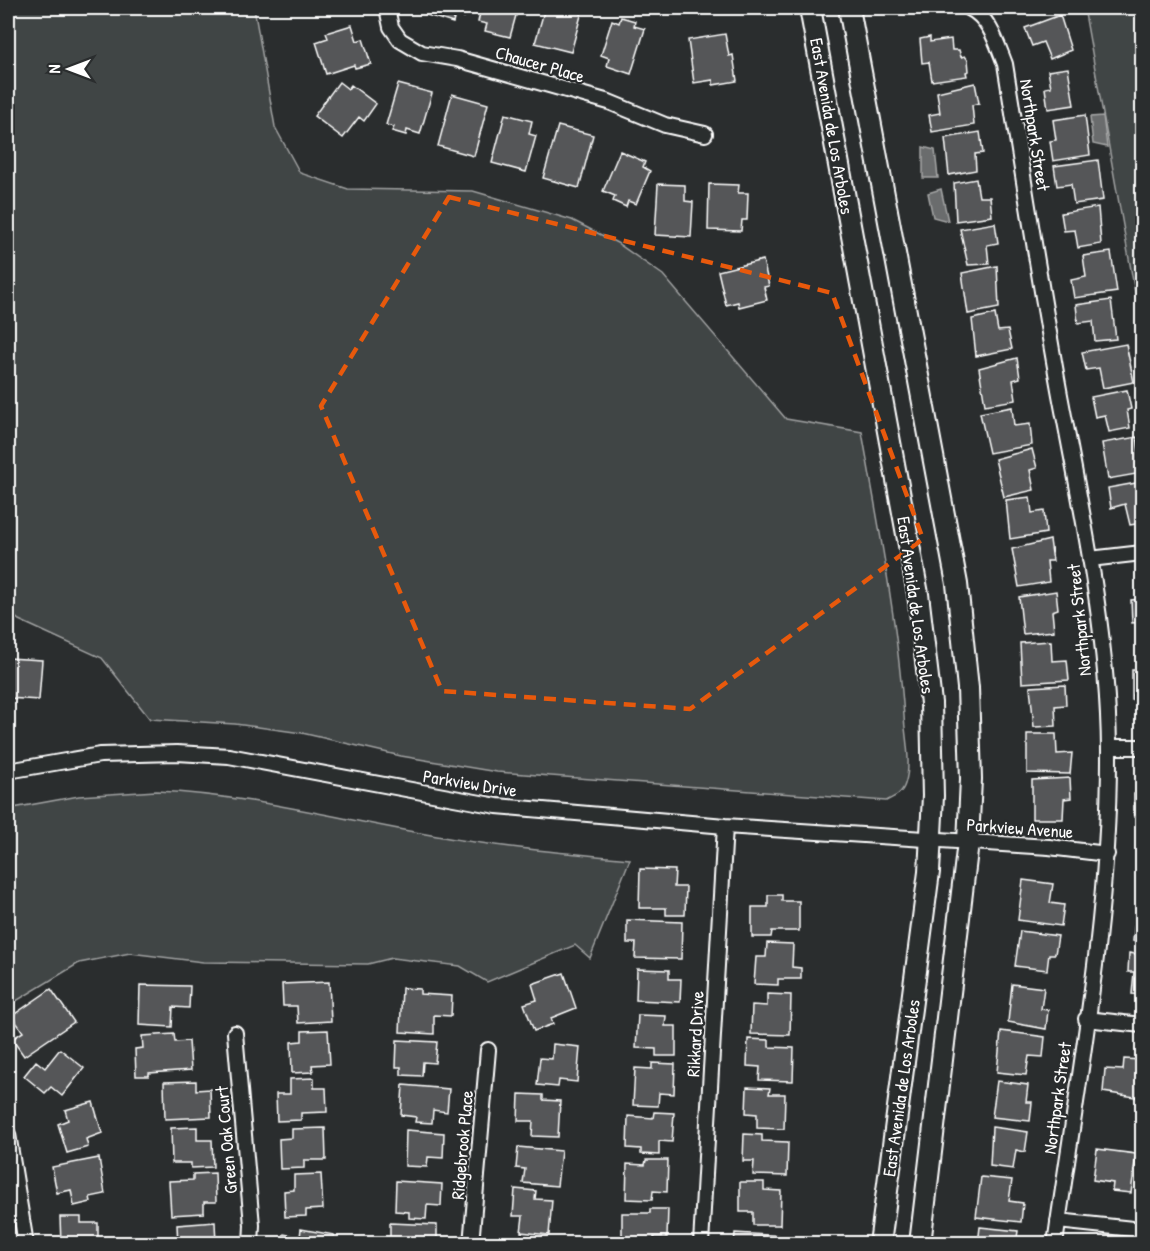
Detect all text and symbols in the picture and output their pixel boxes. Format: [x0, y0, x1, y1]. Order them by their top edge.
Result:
street label: East Avenida de Los Arboles [804, 36, 860, 216]
north arrow [39, 39, 99, 99]
street label: Chaucer Place [493, 39, 587, 89]
text: N [43, 64, 65, 73]
street label: Northpark Street [1014, 77, 1056, 193]
street label: East Avenida de Los Arboles [891, 515, 941, 695]
street label: Northpark Street [1061, 562, 1097, 677]
street label: Parkview Drive [421, 763, 519, 803]
street label: Parkview Avenue [966, 812, 1074, 844]
street label: Rikkard Drive [680, 990, 710, 1078]
street label: East Avenida de Los Arboles [876, 998, 926, 1178]
street label: Northpark Street [1037, 1040, 1077, 1156]
street label: Green Oak Court [209, 1084, 243, 1195]
street label: Ridgebrook Place [445, 1089, 479, 1201]

